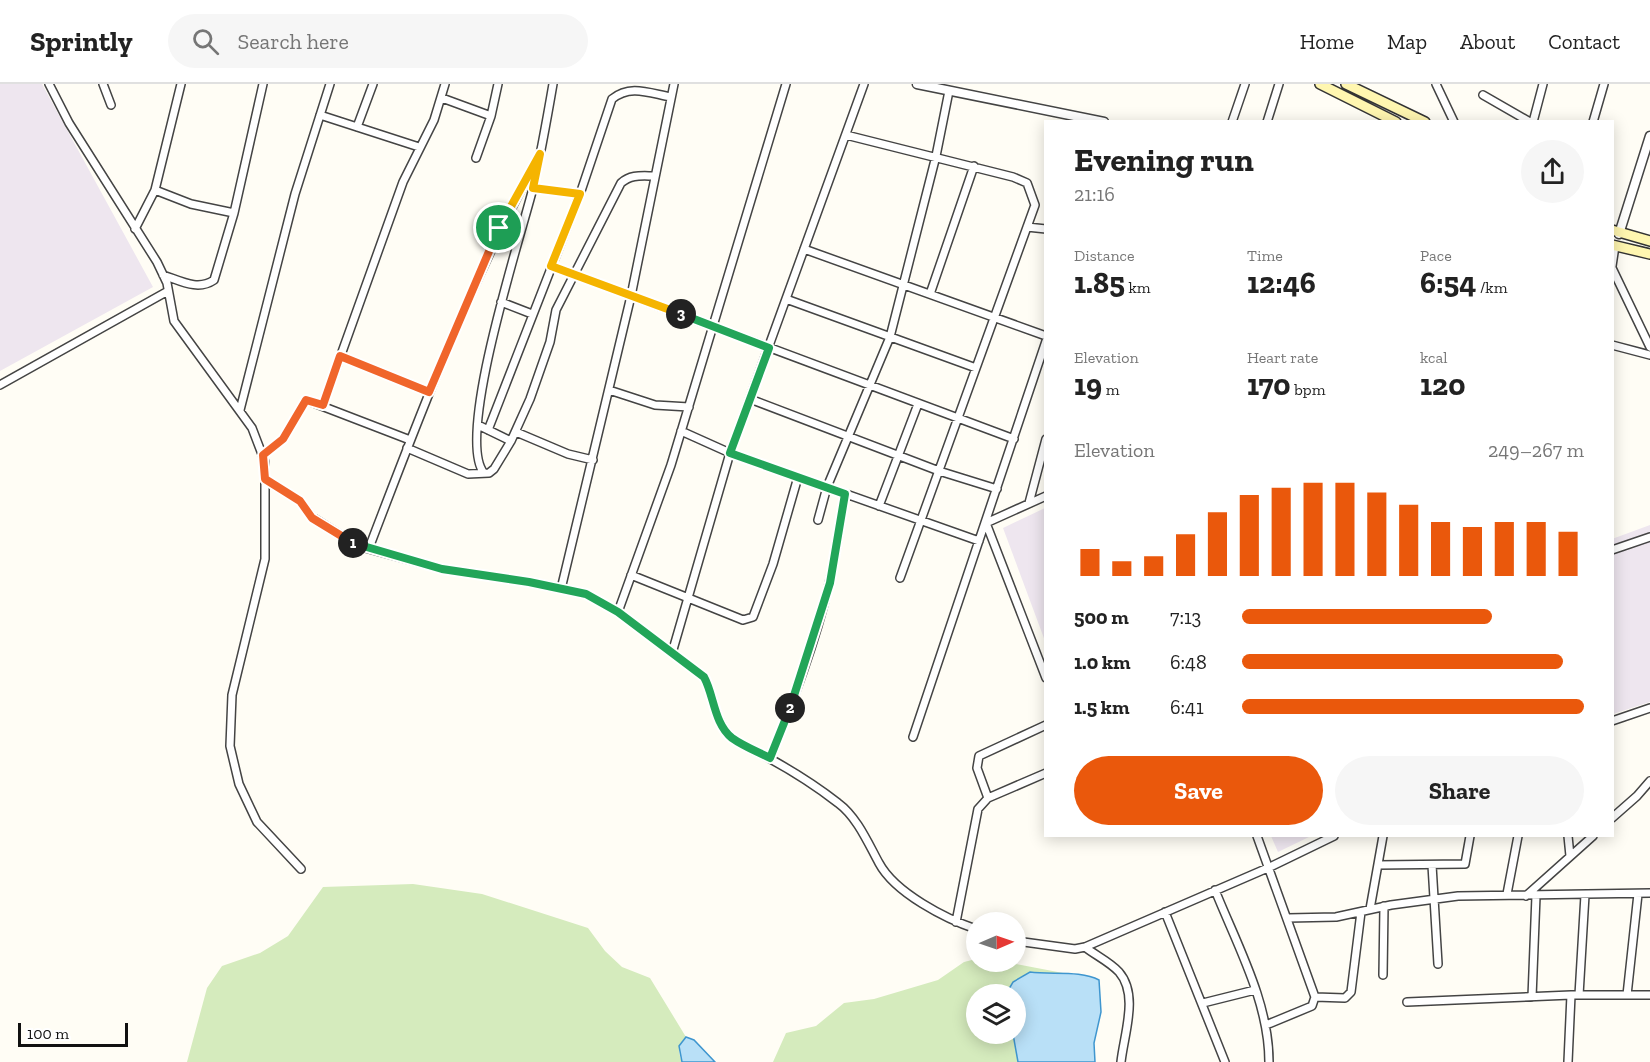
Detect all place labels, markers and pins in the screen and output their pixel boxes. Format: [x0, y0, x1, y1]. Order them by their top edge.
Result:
pin [473, 202, 524, 253]
pin: 3 [666, 299, 696, 329]
pin: 1 [338, 528, 368, 558]
pin: 2 [775, 693, 805, 723]

